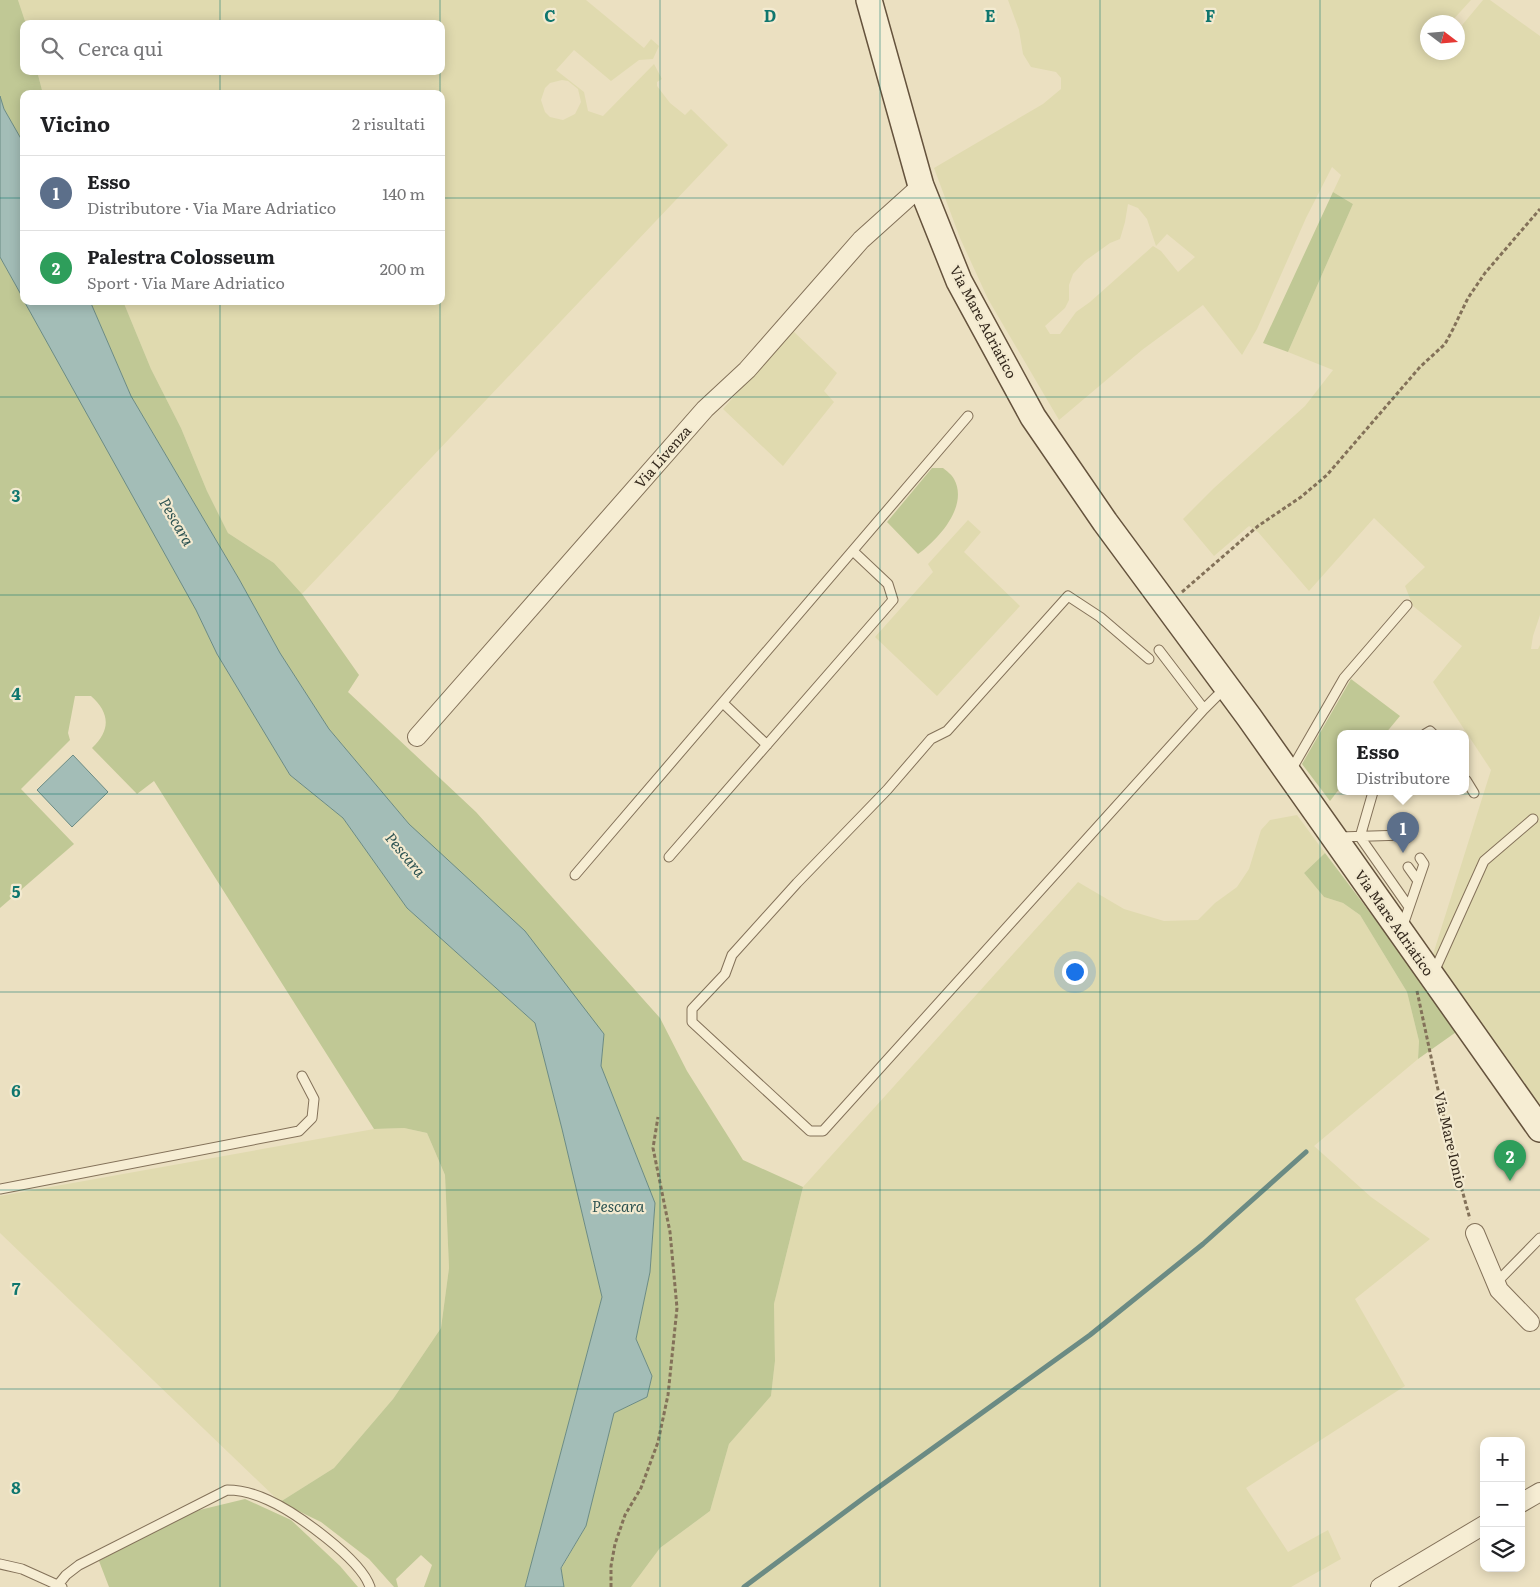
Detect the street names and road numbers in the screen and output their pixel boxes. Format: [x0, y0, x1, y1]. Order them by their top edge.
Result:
street label: Via Mare Adriatico [946, 261, 1022, 382]
street label: Via Livenza [629, 420, 695, 492]
street label: Via Mare Adriatico [1351, 865, 1439, 980]
street label: Via Mare Ionio [1430, 1089, 1472, 1190]

